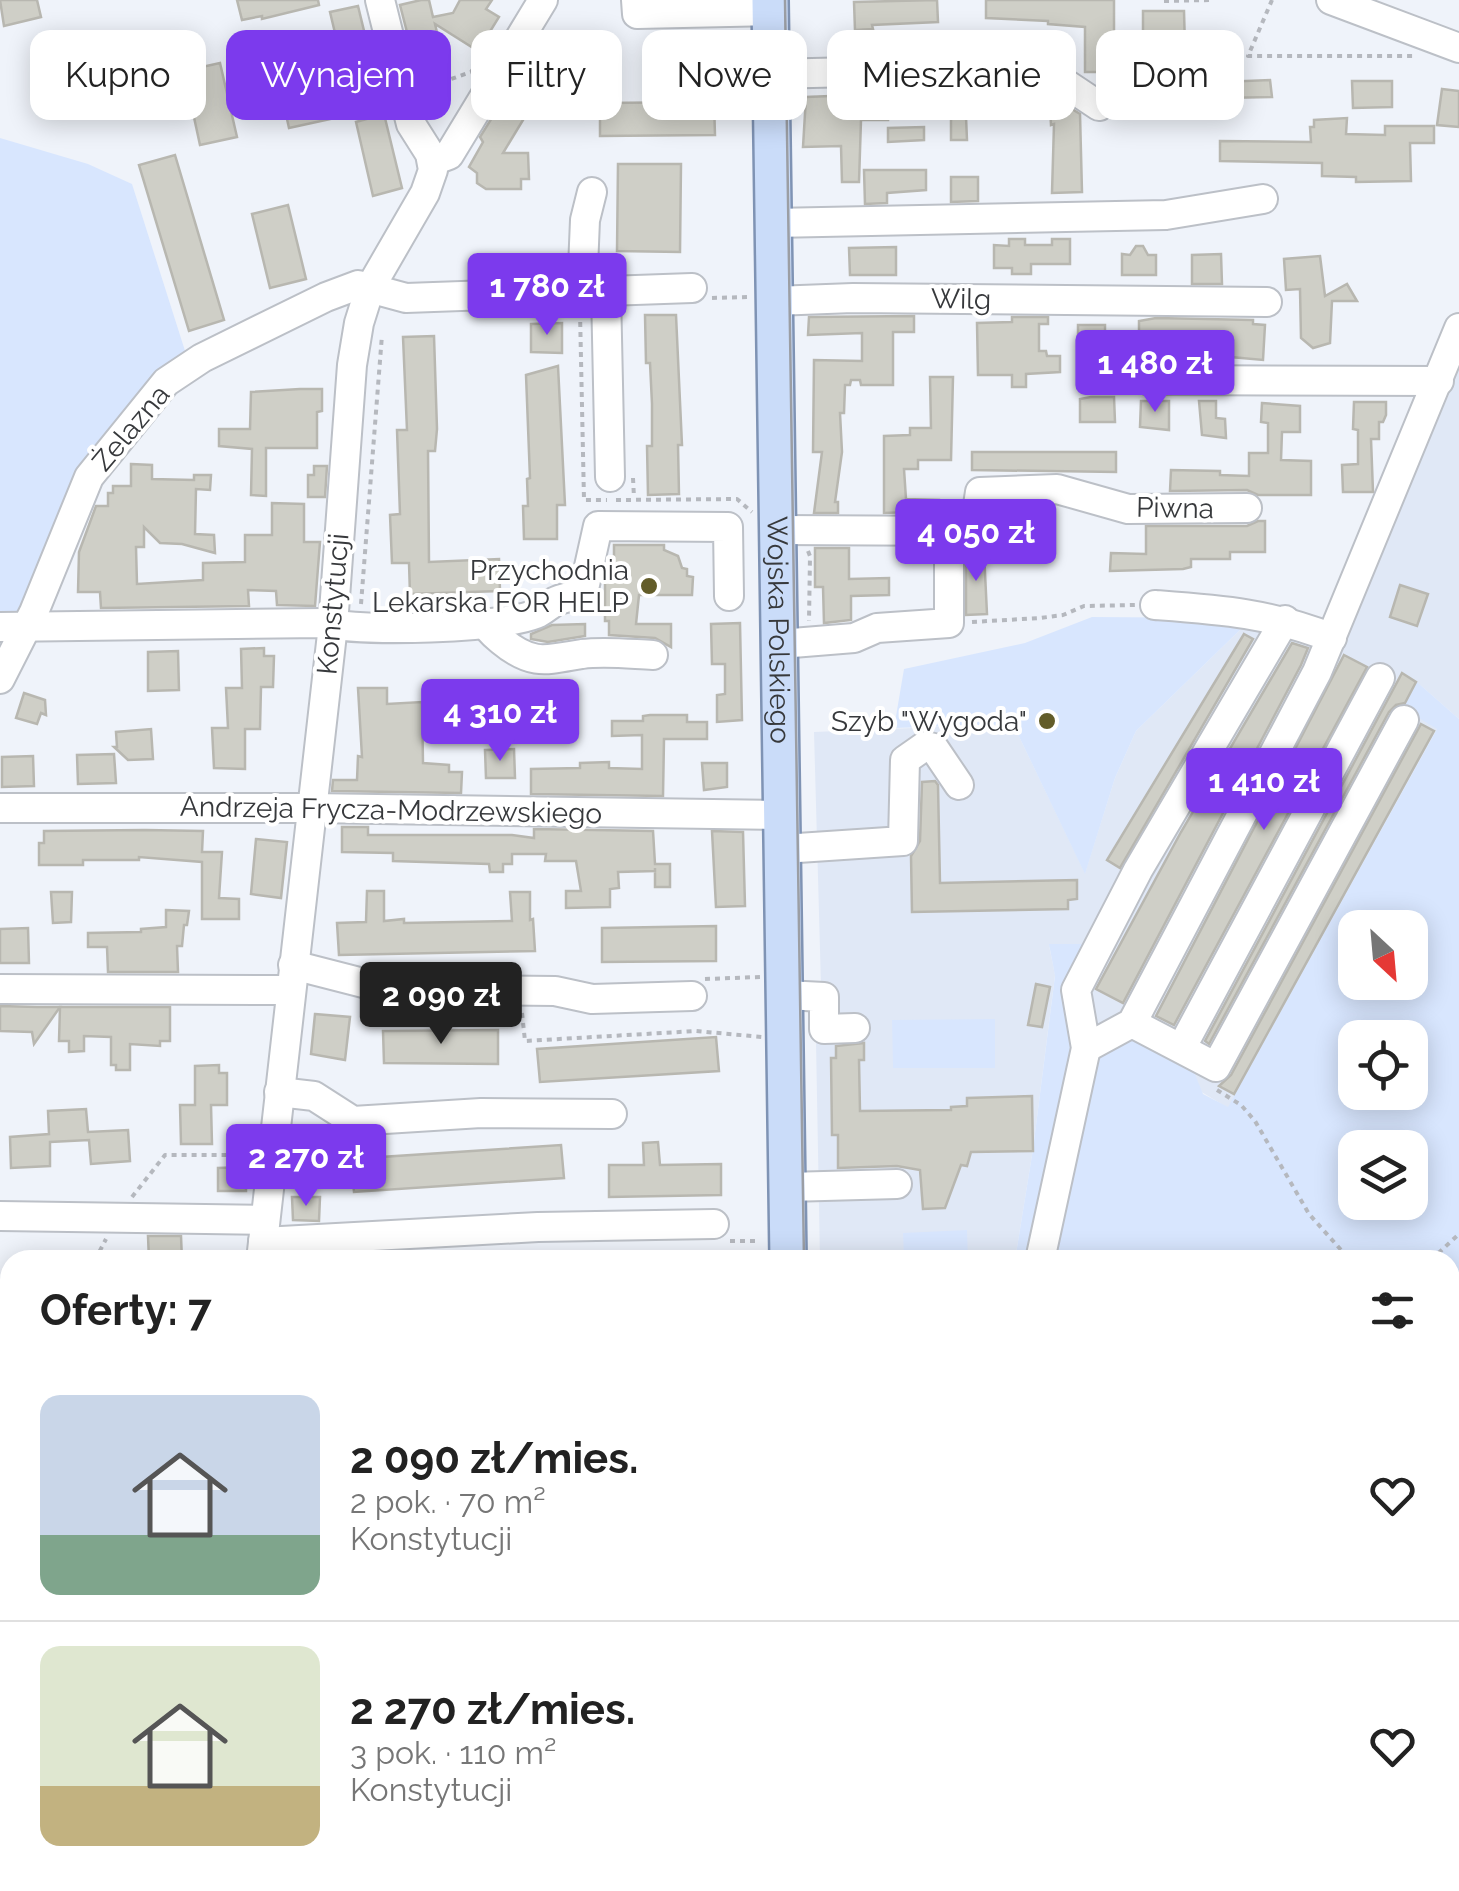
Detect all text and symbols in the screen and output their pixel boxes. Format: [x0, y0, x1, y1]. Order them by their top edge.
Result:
chip: Kupno [30, 30, 206, 120]
chip: Wynajem [226, 30, 451, 120]
chip: Filtry [471, 30, 622, 120]
chip: Nowe [642, 30, 807, 120]
chip: Mieszkanie [827, 30, 1076, 120]
chip: Dom [1096, 30, 1244, 120]
pin: 1 780 zł [444, 253, 650, 338]
text: 1 780 zł [490, 267, 604, 304]
street label: Wilg [931, 282, 991, 316]
pin: 1 480 zł [1052, 330, 1258, 415]
text: 1 480 zł [1097, 344, 1213, 381]
street label: Żelazna [86, 378, 176, 478]
street label: Piwna [1136, 491, 1214, 525]
pin: 4 050 zł [873, 499, 1079, 584]
text: 4 050 zł [917, 513, 1035, 550]
street label: Wojska Polskiego [761, 516, 797, 744]
street label: Konstytucji [310, 532, 356, 676]
place label: Przychodnia Lekarska FOR HELP [372, 554, 629, 619]
marker: Przychodnia Lekarska FOR HELP [638, 575, 660, 597]
pin: 4 310 zł [397, 679, 603, 764]
text: 4 310 zł [443, 693, 557, 730]
place label: Szyb "Wygoda" [831, 705, 1027, 738]
marker: Szyb "Wygoda" [1036, 710, 1058, 732]
pin: 1 410 zł [1161, 748, 1367, 833]
text: 1 410 zł [1208, 762, 1320, 799]
street label: Andrzeja Frycza-Modrzewskiego [180, 790, 602, 830]
north arrow [1338, 910, 1428, 1000]
map controls [1338, 910, 1428, 1220]
pin: 2 090 zł [338, 962, 544, 1047]
text: 2 090 zł [382, 976, 500, 1013]
button: locate [1338, 1020, 1428, 1110]
pin: 2 270 zł [203, 1124, 409, 1209]
button: layers [1338, 1130, 1428, 1220]
text: 2 270 zł [248, 1138, 364, 1175]
icon: filters [1365, 1283, 1420, 1338]
text: Oferty: 7 [40, 1286, 212, 1335]
text: 2 090 zł/mies. [350, 1434, 638, 1483]
icon: home [120, 1435, 240, 1555]
icon: heart [1365, 1468, 1420, 1523]
text: 2 pok. · 70 m² [350, 1483, 546, 1520]
text: Konstytucji [350, 1520, 512, 1557]
text: 2 270 zł/mies. [350, 1685, 635, 1734]
icon: home [120, 1686, 240, 1806]
icon: heart [1365, 1719, 1420, 1774]
text: 3 pok. · 110 m² [350, 1734, 556, 1771]
text: Konstytucji [350, 1771, 512, 1808]

